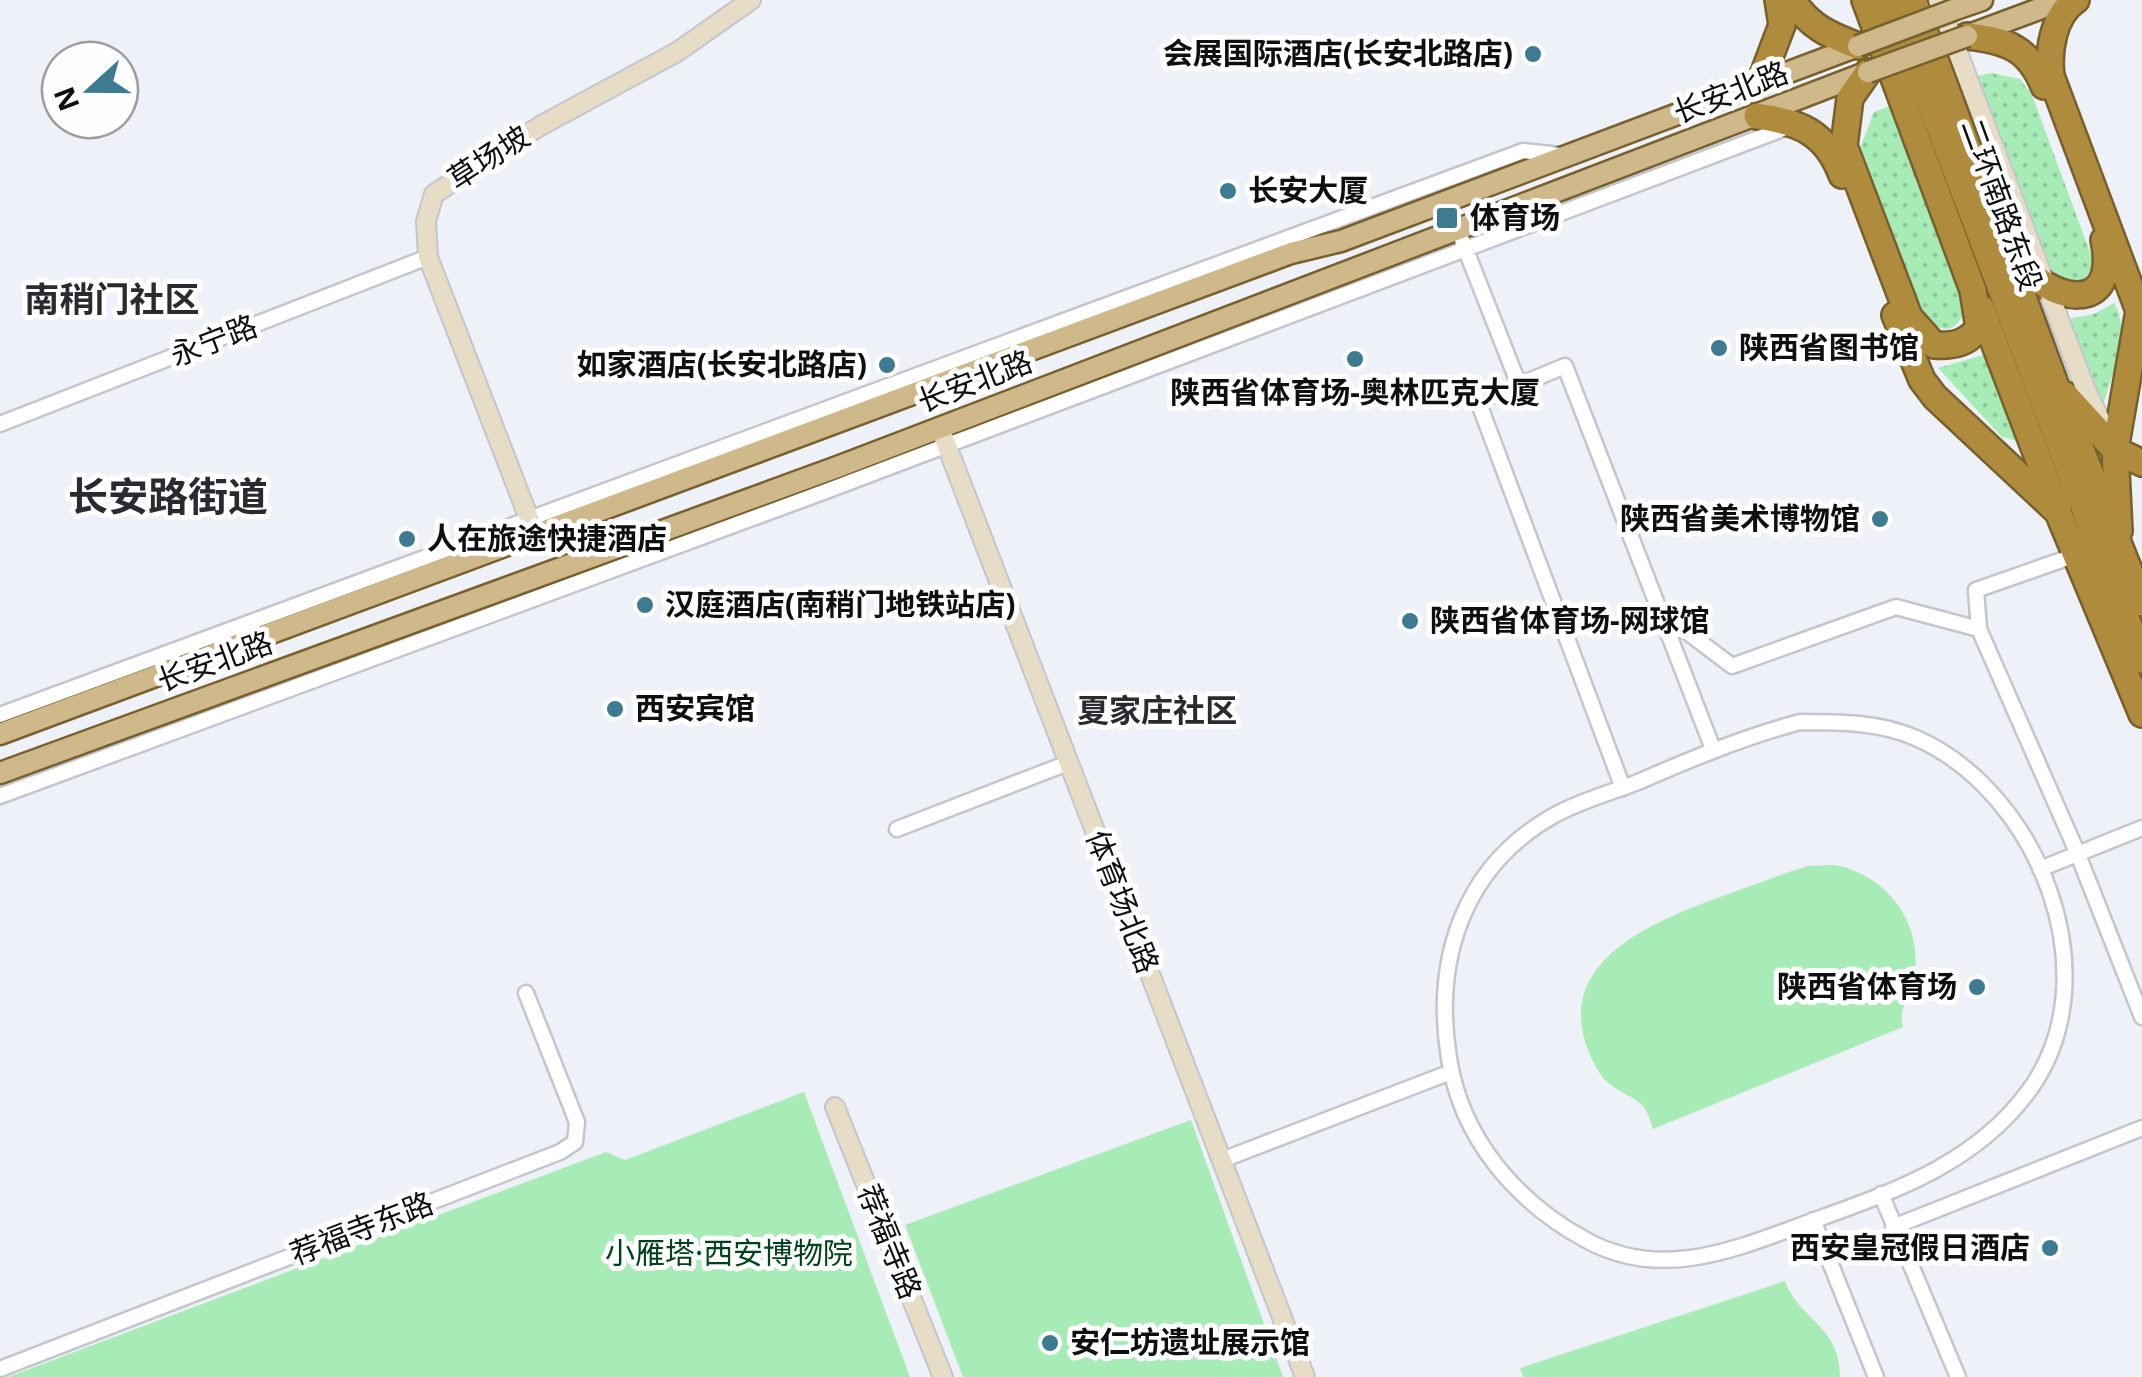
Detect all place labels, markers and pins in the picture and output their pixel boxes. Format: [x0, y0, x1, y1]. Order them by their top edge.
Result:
place label: 会展国际酒店(长安北路店) [1163, 32, 1513, 73]
marker: 会展国际酒店(长安北路店) [1522, 43, 1544, 65]
place label: 长安大厦 [1248, 169, 1368, 210]
marker: 长安大厦 [1217, 180, 1239, 202]
place label: 体育场 [1470, 196, 1560, 237]
marker: 体育场 [1434, 205, 1460, 231]
place label: 陕西省图书馆 [1739, 326, 1919, 367]
marker: 陕西省图书馆 [1708, 337, 1730, 359]
place label: 如家酒店(长安北路店) [577, 343, 867, 384]
marker: 陕西省体育场-奥林匹克大厦 [1344, 348, 1366, 370]
marker: 如家酒店(长安北路店) [876, 354, 898, 376]
place label: 陕西省体育场-奥林匹克大厦 [1170, 371, 1540, 412]
place label: 陕西省美术博物馆 [1620, 497, 1860, 538]
marker: 陕西省美术博物馆 [1869, 508, 1891, 530]
place label: 人在旅途快捷酒店 [427, 517, 667, 558]
marker: 人在旅途快捷酒店 [396, 528, 418, 550]
place label: 汉庭酒店(南稍门地铁站店) [665, 583, 1015, 624]
marker: 汉庭酒店(南稍门地铁站店) [634, 594, 656, 616]
place label: 陕西省体育场-网球馆 [1430, 599, 1710, 640]
marker: 陕西省体育场-网球馆 [1399, 610, 1421, 632]
place label: 西安宾馆 [635, 687, 755, 728]
marker: 西安宾馆 [604, 698, 626, 720]
place label: 陕西省体育场 [1777, 965, 1957, 1006]
marker: 陕西省体育场 [1966, 976, 1988, 998]
place label: 西安皇冠假日酒店 [1790, 1226, 2030, 1267]
marker: 西安皇冠假日酒店 [2039, 1237, 2061, 1259]
place label: 安仁坊遗址展示馆 [1070, 1321, 1310, 1362]
marker: 安仁坊遗址展示馆 [1039, 1332, 1061, 1354]

